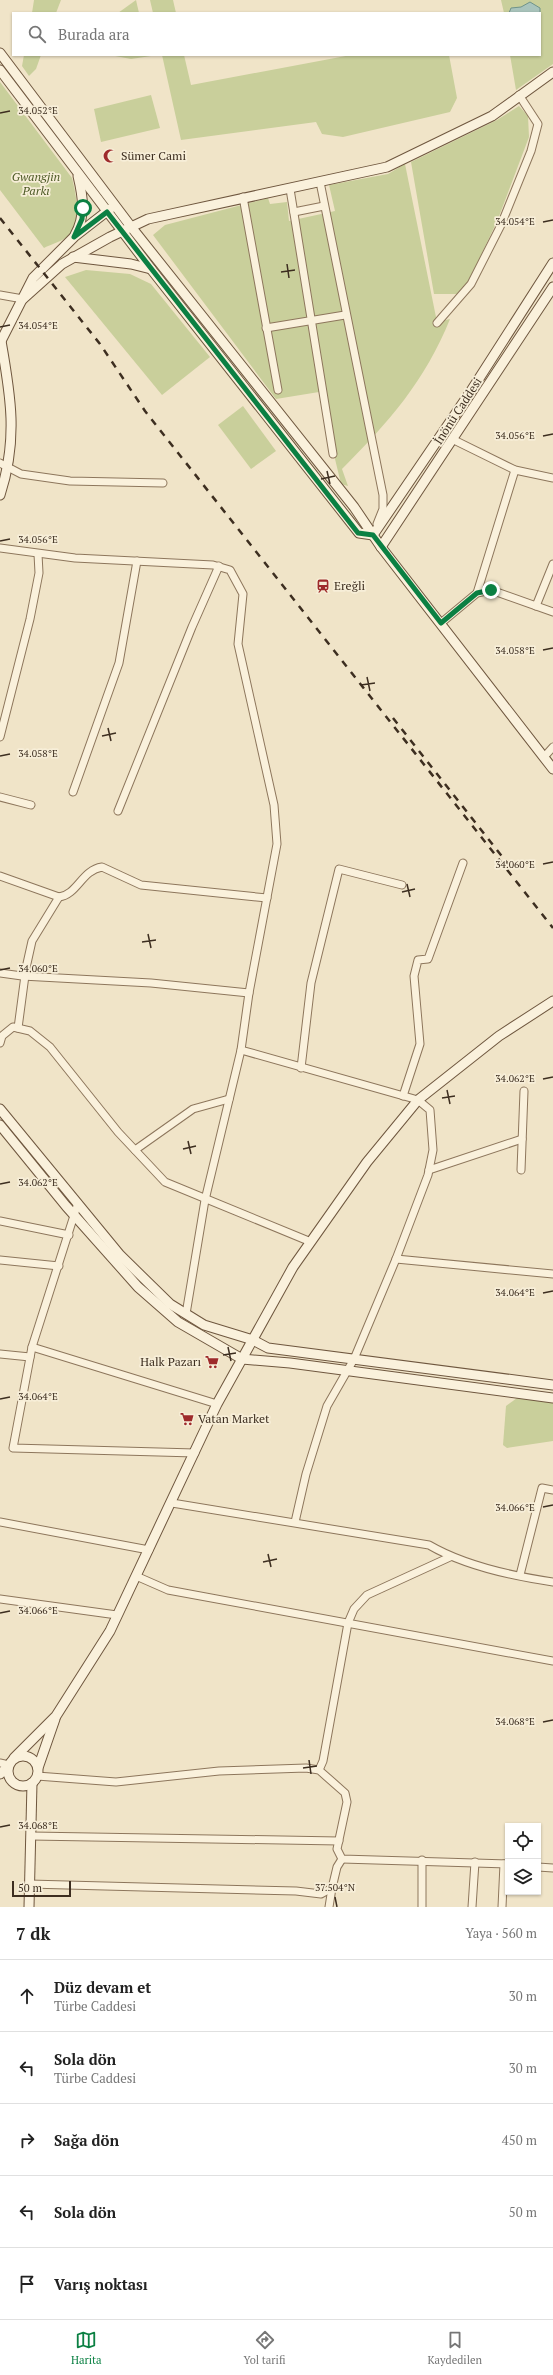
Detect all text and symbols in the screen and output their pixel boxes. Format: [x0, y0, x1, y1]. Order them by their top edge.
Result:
search box [12, 12, 541, 56]
icon: search [26, 23, 48, 45]
text: Burada ara [58, 24, 130, 44]
text: 34.052°E [18, 104, 58, 117]
mosque icon: Sümer Cami [102, 148, 118, 164]
place label: Sümer Cami [121, 148, 186, 163]
park label: Gwangjin Parkı [12, 169, 60, 198]
route start [74, 199, 92, 217]
text: 34.054°E [495, 215, 535, 228]
text: 34.054°E [18, 319, 58, 332]
street label: İnönü Caddesi [430, 374, 485, 447]
text: 34.056°E [495, 429, 535, 442]
text: 34.056°E [18, 533, 58, 546]
station icon: Ereğli [315, 578, 331, 594]
place label: Ereğli [334, 578, 366, 593]
route end [482, 581, 500, 599]
text: 34.058°E [495, 644, 535, 657]
text: 34.058°E [18, 747, 58, 760]
text: 34.060°E [495, 858, 535, 871]
text: 34.060°E [18, 962, 58, 975]
text: 34.062°E [495, 1072, 535, 1085]
text: 34.062°E [18, 1176, 58, 1189]
text: 34.064°E [495, 1286, 535, 1299]
place label: Halk Pazarı [140, 1354, 201, 1369]
supermarket icon: Halk Pazarı [204, 1354, 220, 1370]
text: 34.064°E [18, 1390, 58, 1403]
supermarket icon: Vatan Market [179, 1411, 195, 1427]
place label: Vatan Market [198, 1411, 270, 1426]
text: 34.066°E [495, 1501, 535, 1514]
text: 34.066°E [18, 1604, 58, 1617]
text: 34.068°E [495, 1715, 535, 1728]
text: 34.068°E [18, 1819, 58, 1832]
map controls [505, 1823, 541, 1895]
button: locate [505, 1823, 541, 1859]
button: layers [505, 1859, 541, 1895]
scale bar [12, 1879, 71, 1898]
text: 50 m [18, 1881, 42, 1895]
text: 37.504°N [315, 1881, 356, 1894]
text: 7 dk [16, 1922, 50, 1945]
text: Yaya · 560 m [465, 1924, 537, 1942]
text: Düz devam et [54, 1977, 151, 1997]
icon: ahead [16, 1985, 38, 2007]
text: 30 m [509, 1987, 537, 2005]
text: Türbe Caddesi [54, 1997, 136, 2015]
text: Sola dön [54, 2049, 116, 2069]
icon: left [16, 2057, 38, 2079]
text: 30 m [509, 2059, 537, 2077]
text: Türbe Caddesi [54, 2069, 136, 2087]
icon: right [16, 2129, 38, 2151]
text: Sağa dön [54, 2130, 119, 2150]
text: 450 m [502, 2131, 537, 2149]
icon: left [16, 2201, 38, 2223]
text: Sola dön [54, 2202, 116, 2222]
text: 50 m [509, 2203, 537, 2221]
icon: arrive [16, 2273, 38, 2295]
text: Varış noktası [54, 2274, 148, 2294]
tab: Harita [71, 2329, 102, 2367]
tab: Yol tarifi [244, 2329, 285, 2367]
tab: Kaydedilen [427, 2329, 482, 2367]

